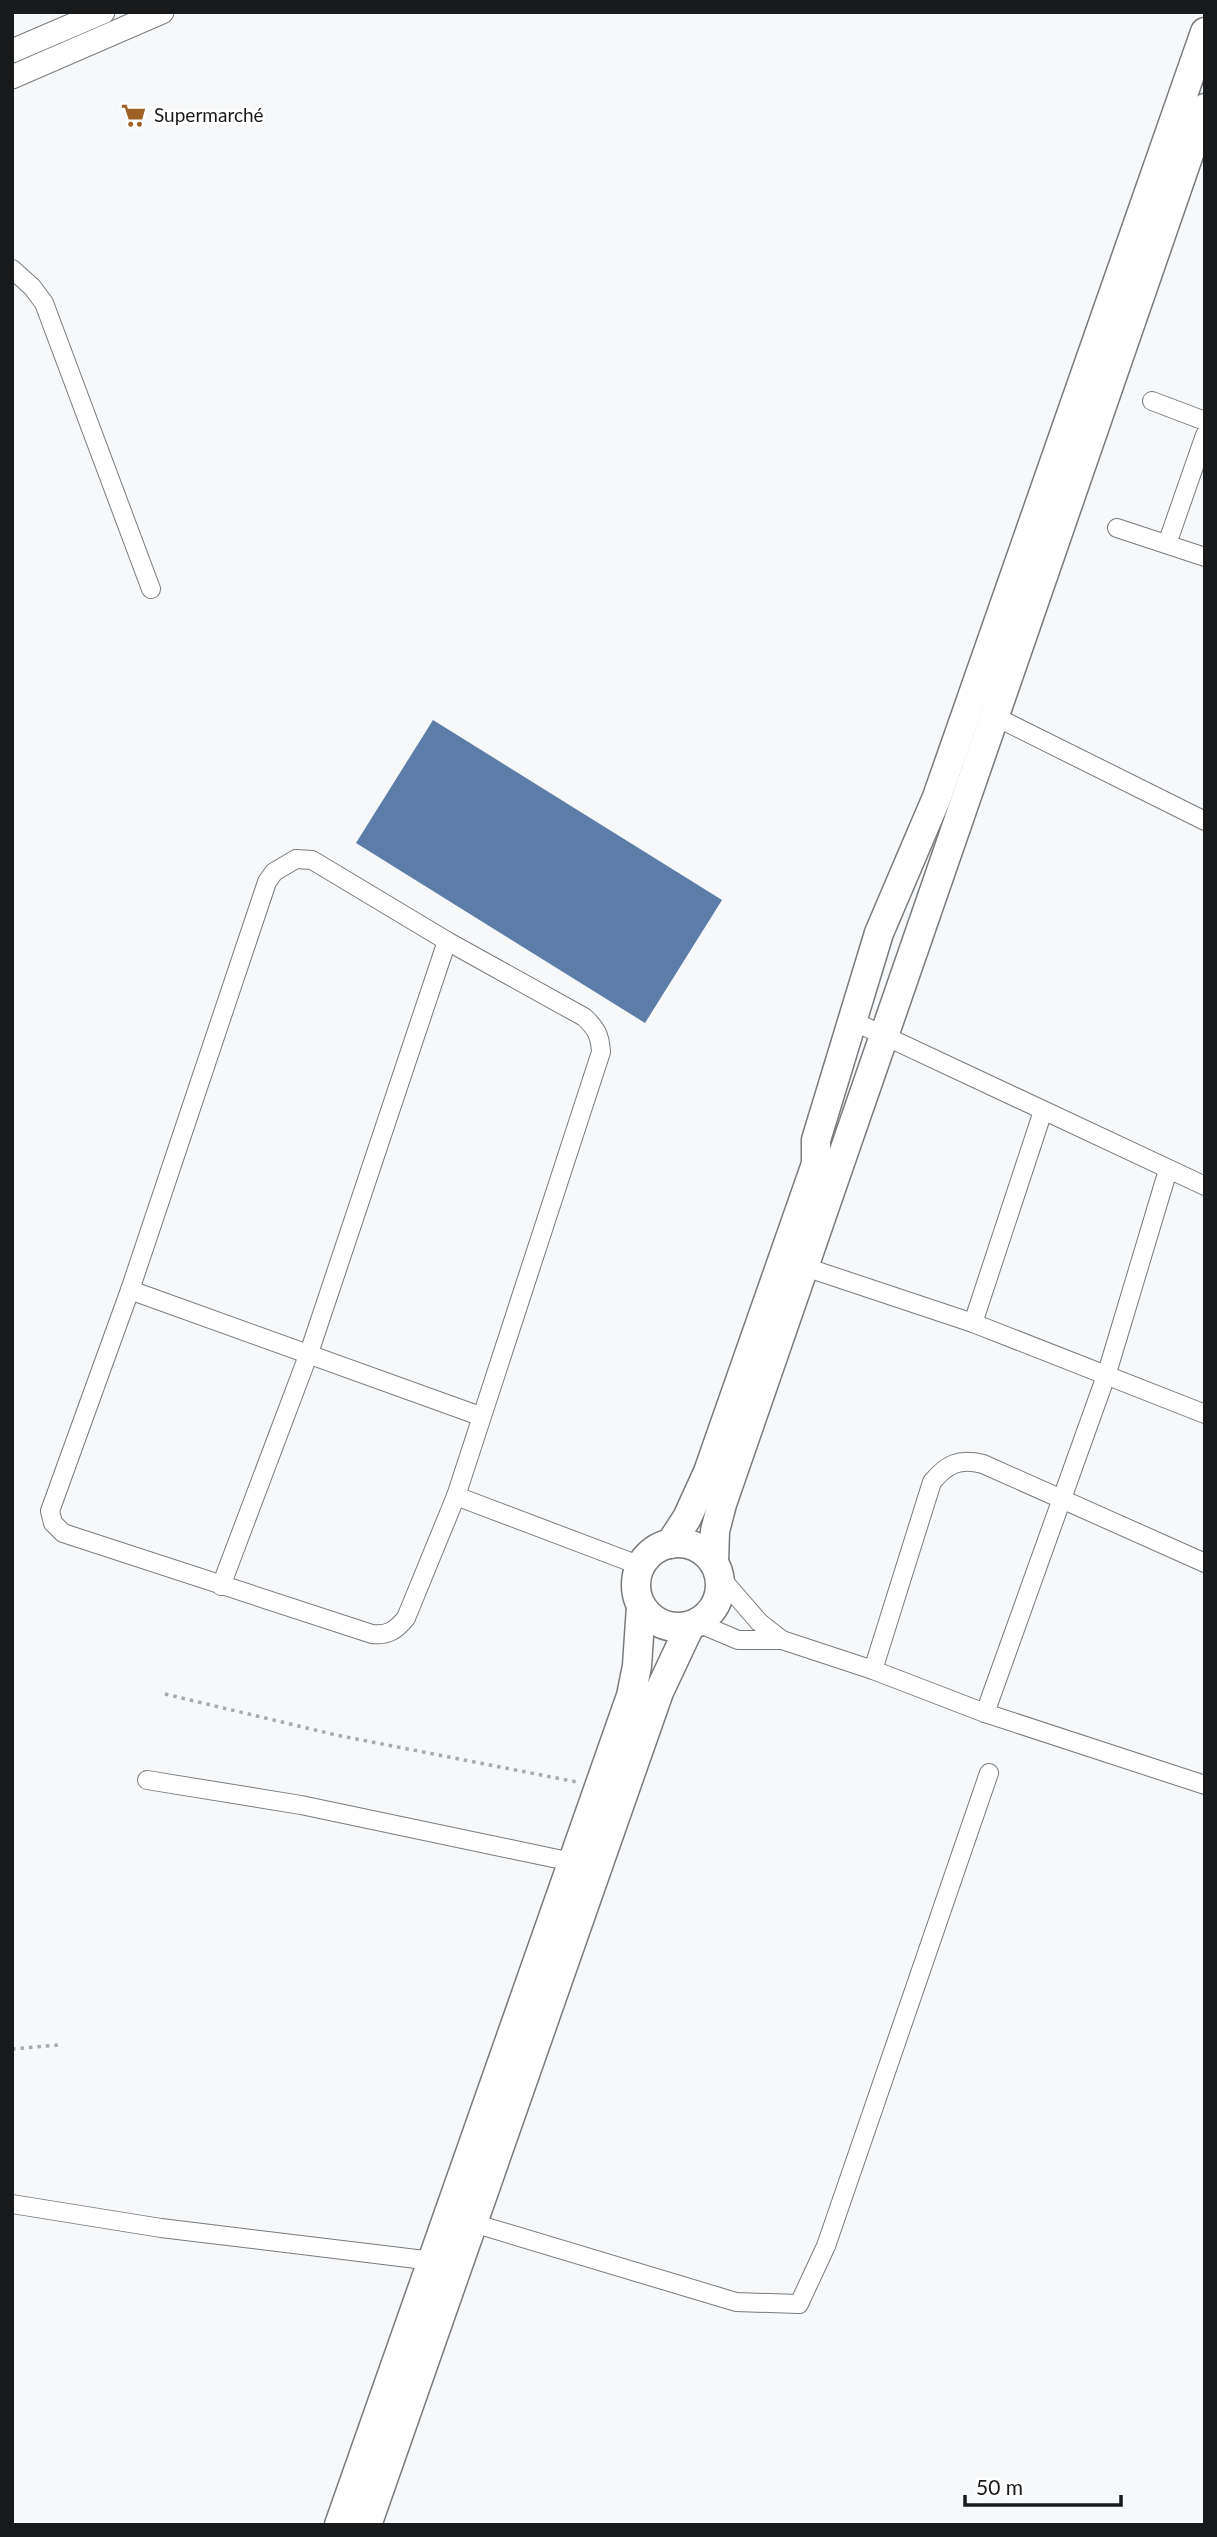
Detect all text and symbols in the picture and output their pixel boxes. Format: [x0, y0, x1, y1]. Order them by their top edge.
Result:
supermarket icon: Supermarché [120, 101, 148, 129]
place label: Supermarché [154, 103, 264, 126]
scale bar [965, 2464, 1121, 2508]
text: 50 m [976, 2474, 1023, 2499]

